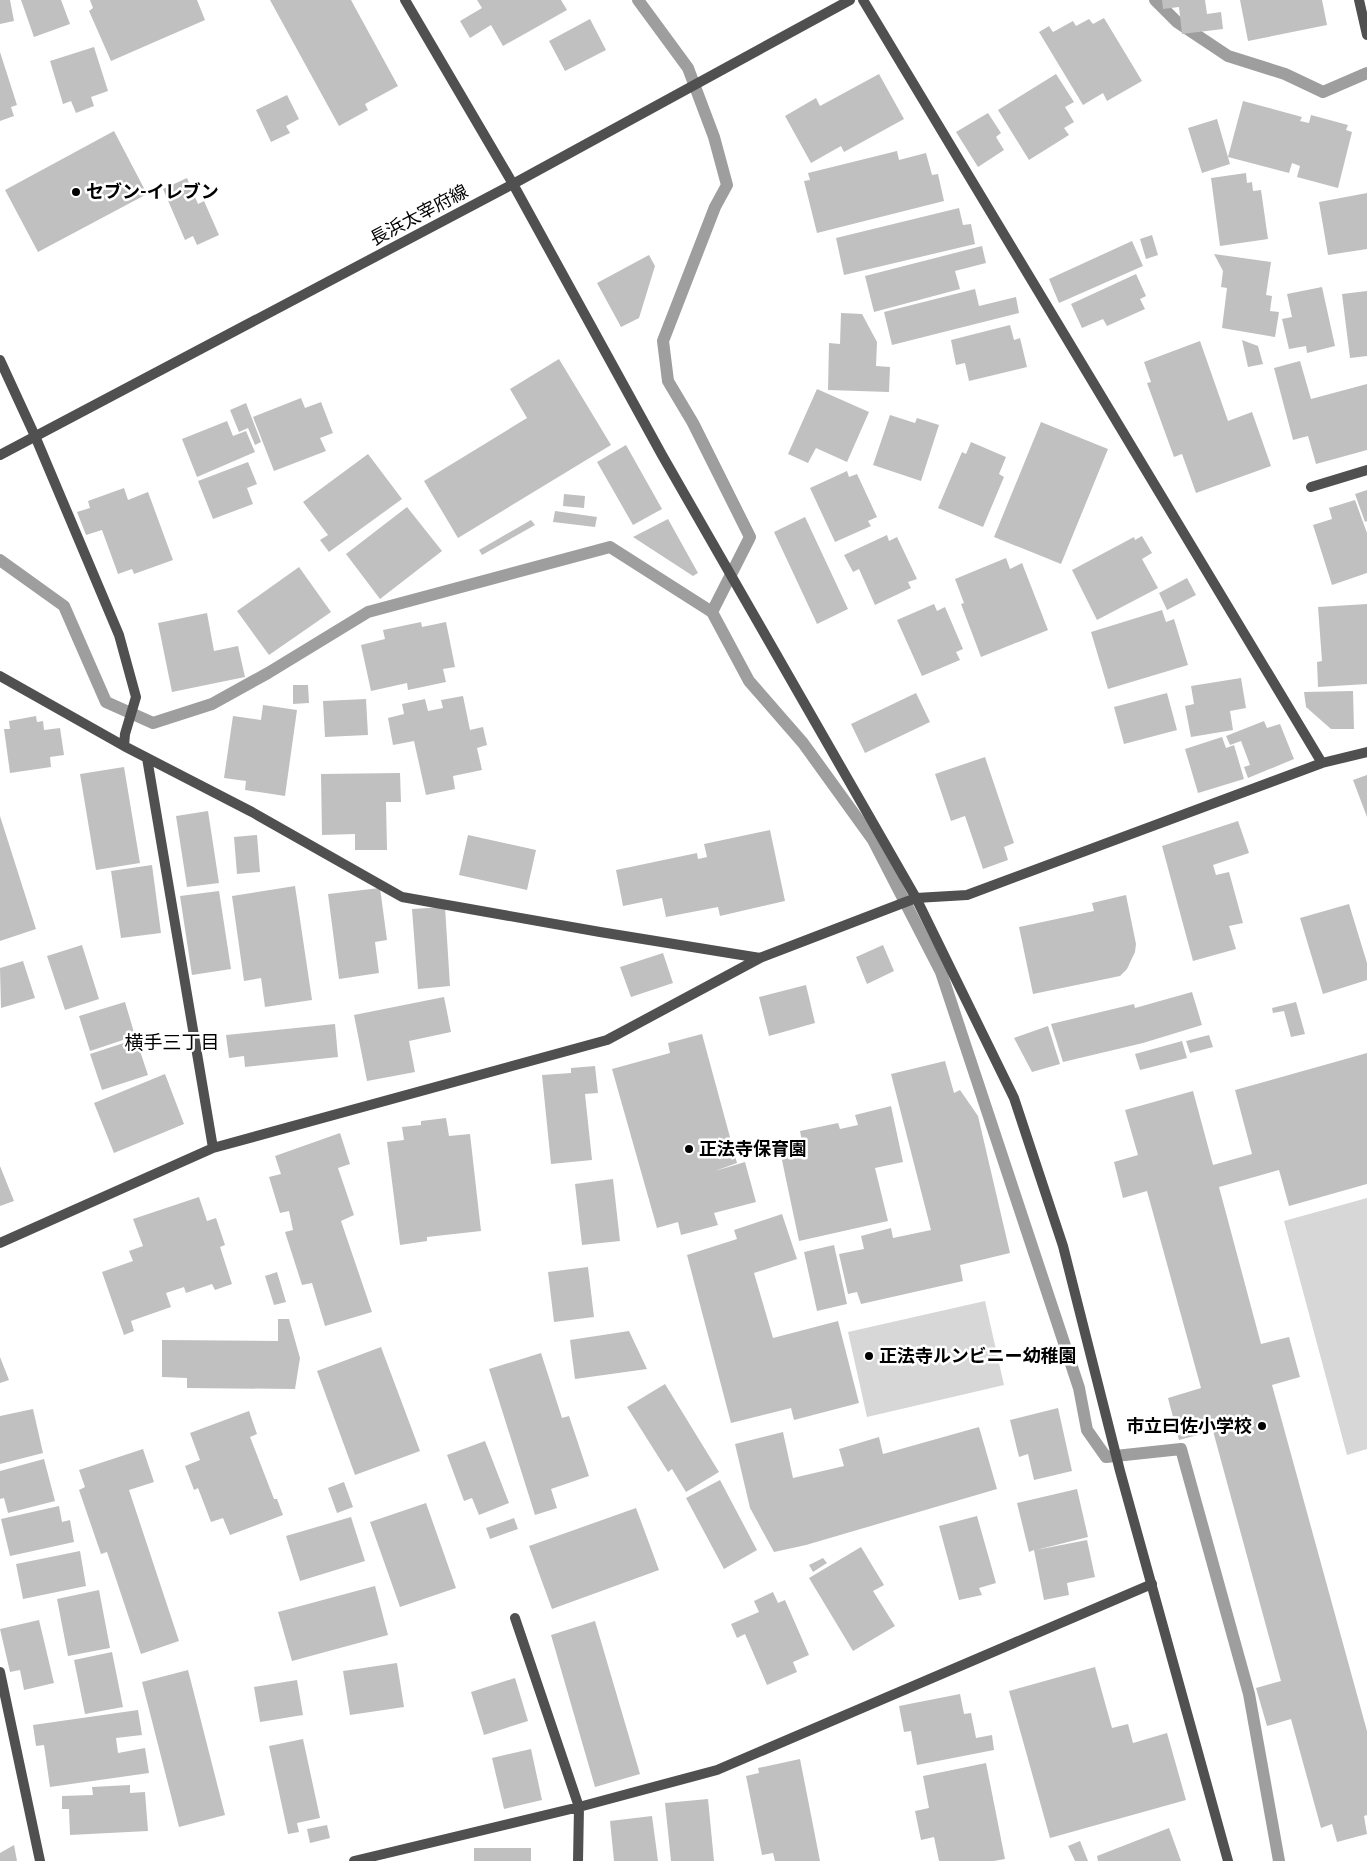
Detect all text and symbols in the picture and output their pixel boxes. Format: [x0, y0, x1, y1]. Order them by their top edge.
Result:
street label: 長浜太宰府線 [366, 179, 471, 249]
place label: セブン-イレブン [86, 180, 219, 202]
marker: セブン-イレブン [70, 186, 82, 198]
district label: 横手三丁目 [124, 1030, 220, 1053]
place label: 正法寺保育園 [699, 1137, 807, 1159]
marker: 正法寺保育園 [683, 1143, 695, 1155]
place label: 正法寺ルンビニー幼稚園 [879, 1344, 1077, 1366]
marker: 正法寺ルンビニー幼稚園 [863, 1350, 875, 1362]
place label: 市立曰佐小学校 [1126, 1414, 1252, 1436]
marker: 市立曰佐小学校 [1256, 1420, 1268, 1432]

